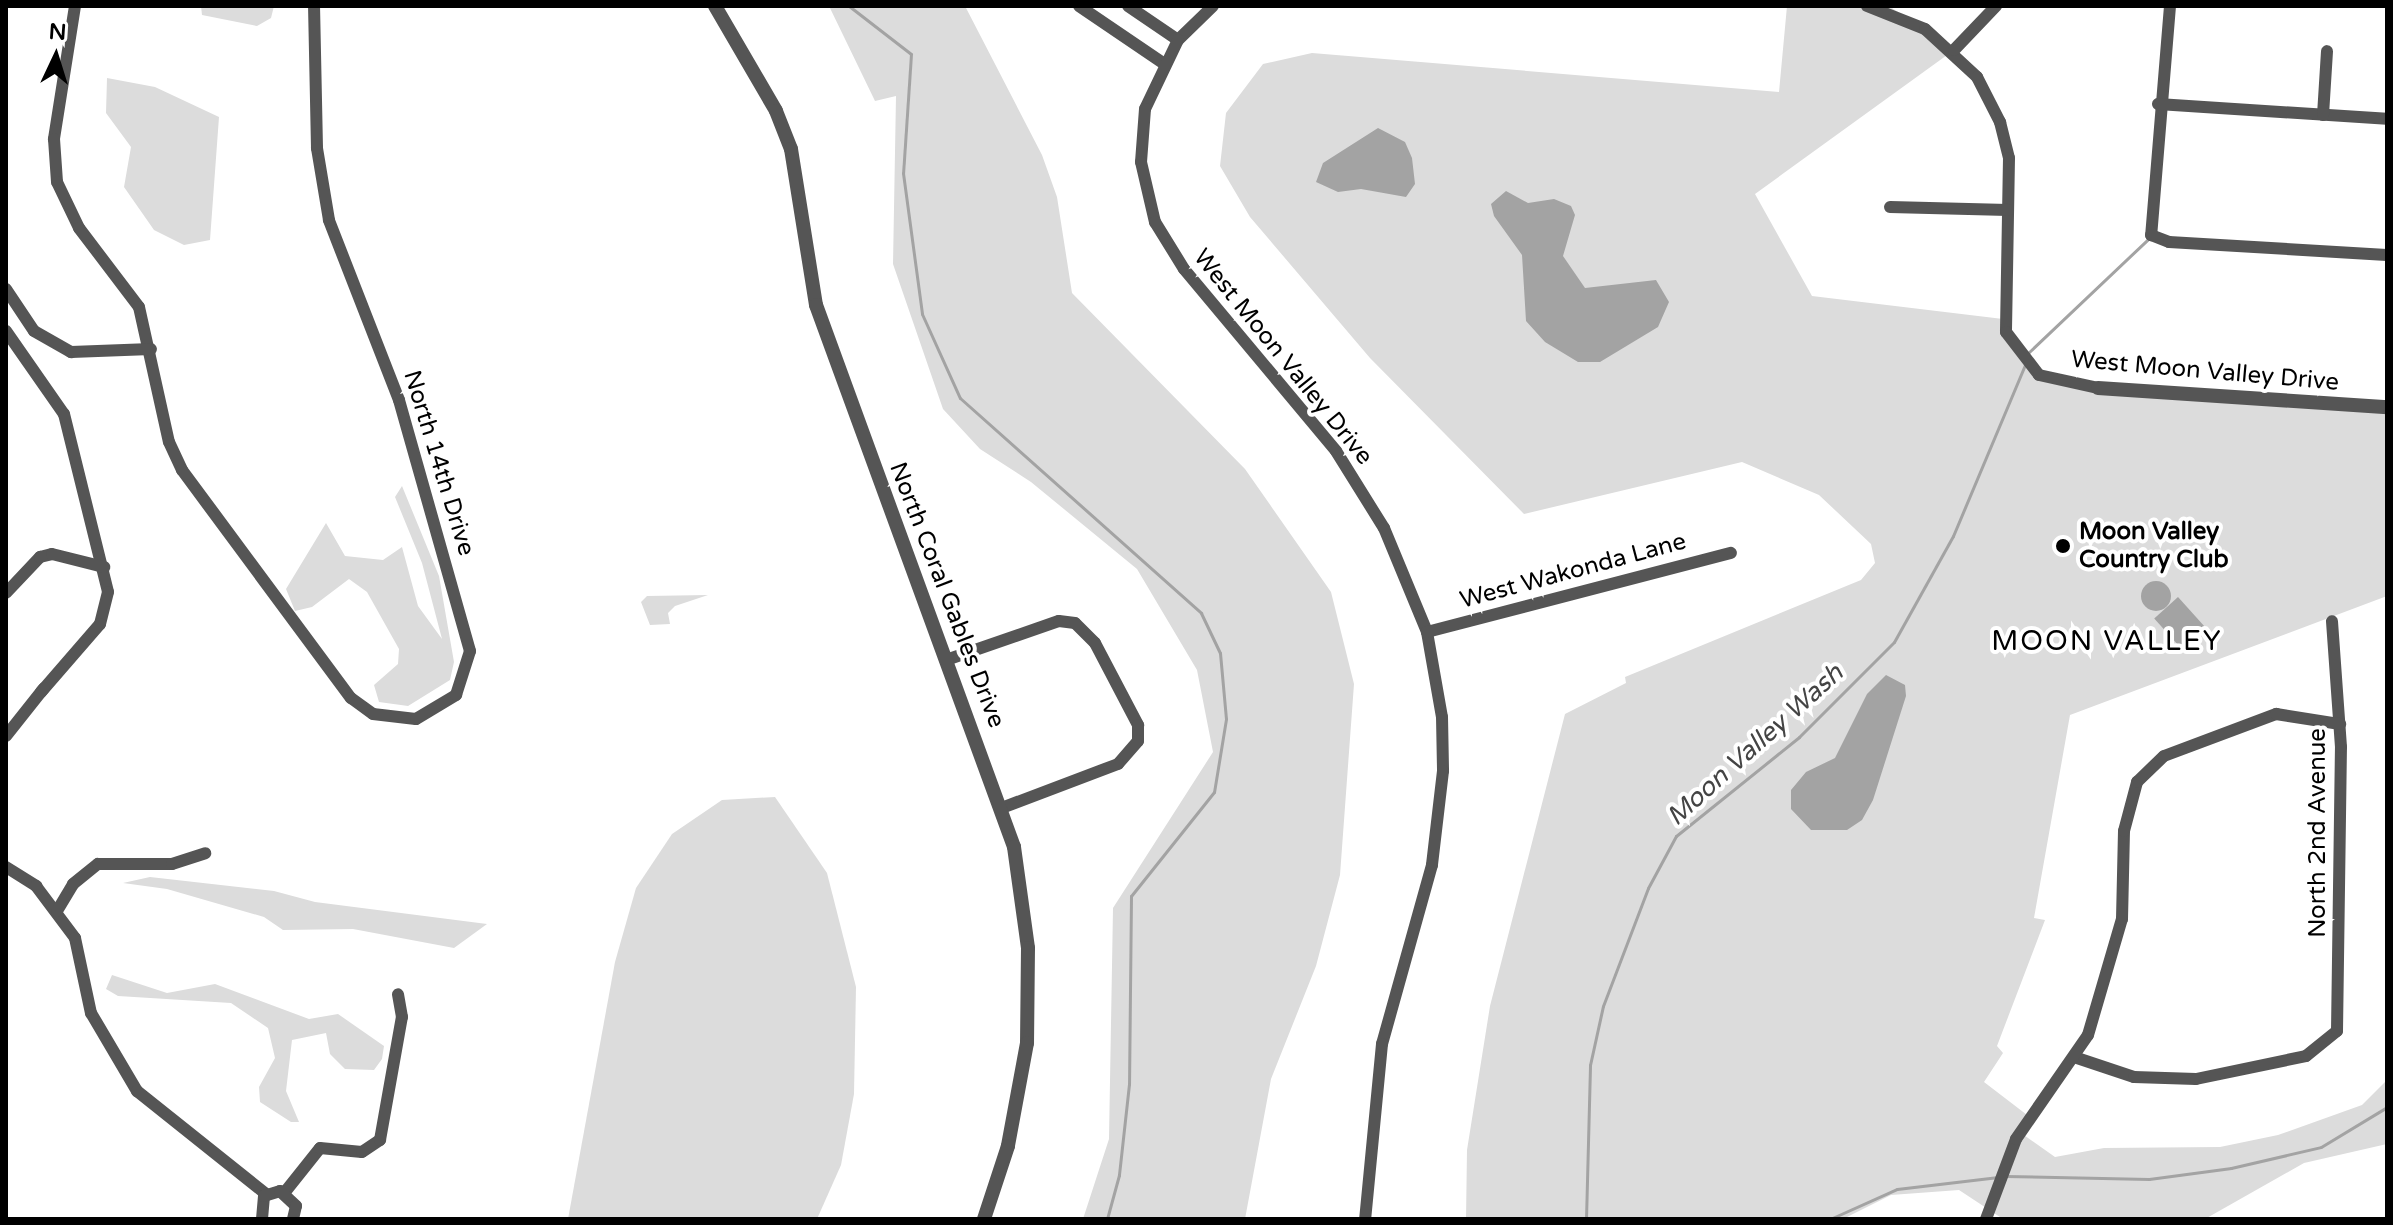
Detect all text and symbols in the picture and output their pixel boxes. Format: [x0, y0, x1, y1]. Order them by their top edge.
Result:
north arrow [16, 16, 96, 96]
text: N [48, 18, 67, 46]
street label: West Moon Valley Drive [1187, 243, 1379, 471]
street label: West Moon Valley Drive [2070, 345, 2340, 397]
street label: North 14th Drive [397, 367, 481, 559]
street label: North Coral Gables Drive [883, 458, 1011, 732]
place label: Moon Valley Country Club [2079, 518, 2229, 574]
street label: West Wakonda Lane [1457, 527, 1689, 615]
marker: Moon Valley Country Club [2054, 537, 2072, 555]
district label: MOON VALLEY [1991, 624, 2223, 658]
water label: Moon Valley Wash [1660, 658, 1850, 832]
street label: North 2nd Avenue [2304, 728, 2332, 938]

